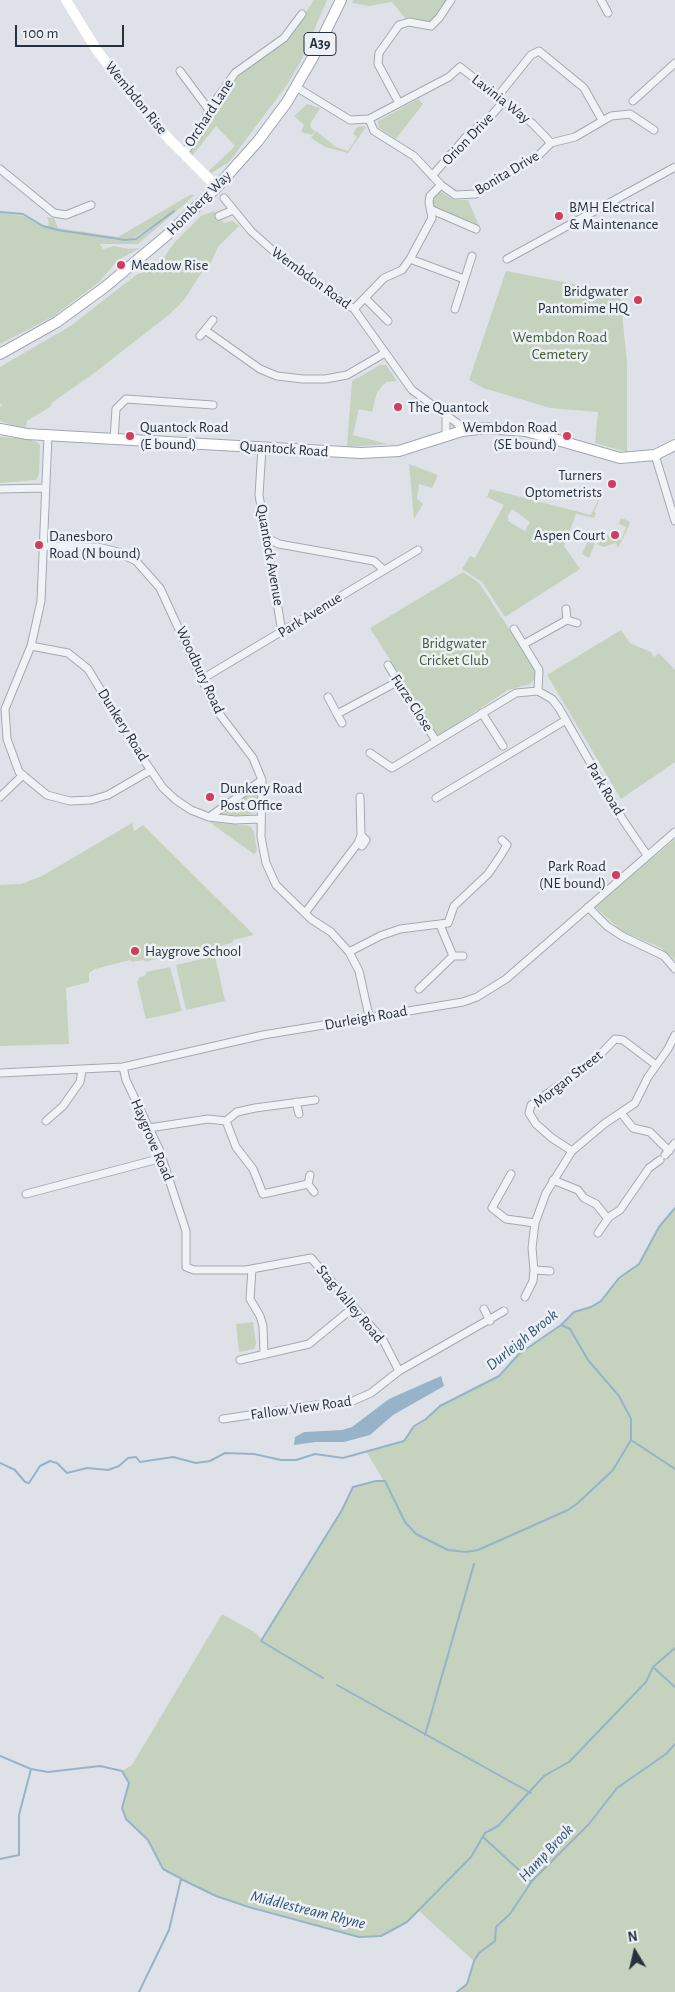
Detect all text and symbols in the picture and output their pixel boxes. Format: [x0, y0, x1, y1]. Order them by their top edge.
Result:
scale bar [18, 15, 126, 47]
text: 100 m [23, 26, 58, 41]
road number: A39 [304, 33, 336, 56]
street label: Wembdon Rise [101, 58, 171, 138]
street label: Lavinia Way [468, 71, 534, 127]
street label: Orchard Lane [180, 76, 238, 150]
street label: Orion Drive [438, 109, 498, 169]
street label: Bonita Drive [472, 147, 542, 199]
street label: Homberg Way [163, 167, 235, 239]
place label: BMH Electrical & Maintenance [569, 198, 658, 233]
marker: BMH Electrical & Maintenance [553, 210, 565, 222]
street label: Wembdon Road [268, 243, 354, 313]
place label: Meadow Rise [131, 256, 208, 274]
marker: Meadow Rise [115, 259, 127, 271]
place label: Bridgwater Pantomime HQ [538, 282, 628, 317]
marker: Bridgwater Pantomime HQ [632, 294, 644, 306]
park label: Wembdon Road Cemetery [513, 328, 607, 363]
place label: The Quantock [408, 398, 489, 416]
marker: The Quantock [392, 401, 404, 413]
place label: Quantock Road (E bound) [140, 418, 229, 453]
place label: Wembdon Road (SE bound) [463, 418, 557, 453]
marker: Quantock Road (E bound) [124, 430, 136, 442]
marker: Wembdon Road (SE bound) [561, 430, 573, 442]
street label: Quantock Road [239, 437, 329, 461]
place label: Turners Optometrists [525, 466, 602, 501]
marker: Turners Optometrists [606, 478, 618, 490]
street label: Quantock Avenue [252, 503, 288, 607]
place label: Aspen Court [534, 526, 605, 544]
place label: Danesboro Road (N bound) [49, 527, 141, 562]
marker: Aspen Court [609, 529, 621, 541]
marker: Danesboro Road (N bound) [33, 539, 45, 551]
street label: Park Avenue [275, 588, 345, 642]
street label: Woodbury Road [172, 624, 228, 716]
park label: Bridgwater Cricket Club [419, 634, 489, 669]
street label: Furze Close [387, 671, 437, 735]
street label: Dunkery Road [94, 685, 152, 765]
street label: Park Road [582, 759, 628, 819]
place label: Dunkery Road Post Office [220, 779, 302, 814]
marker: Dunkery Road Post Office [204, 791, 216, 803]
place label: Park Road (NE bound) [539, 857, 606, 892]
marker: Park Road (NE bound) [610, 869, 622, 881]
place label: Haygrove School [145, 942, 241, 960]
marker: Haygrove School [129, 945, 141, 957]
street label: Durleigh Road [323, 1002, 409, 1034]
street label: Morgan Street [530, 1046, 606, 1112]
street label: Haygrove Road [127, 1096, 177, 1184]
street label: Stag Valley Road [312, 1261, 388, 1347]
water label: Durleigh Brook [482, 1305, 562, 1375]
street label: Fallow View Road [249, 1392, 353, 1424]
water label: Hamp Brook [515, 1820, 577, 1886]
water label: Middlestream Rhyne [249, 1886, 367, 1934]
north arrow [610, 1927, 660, 1977]
text: N [627, 1930, 639, 1945]

